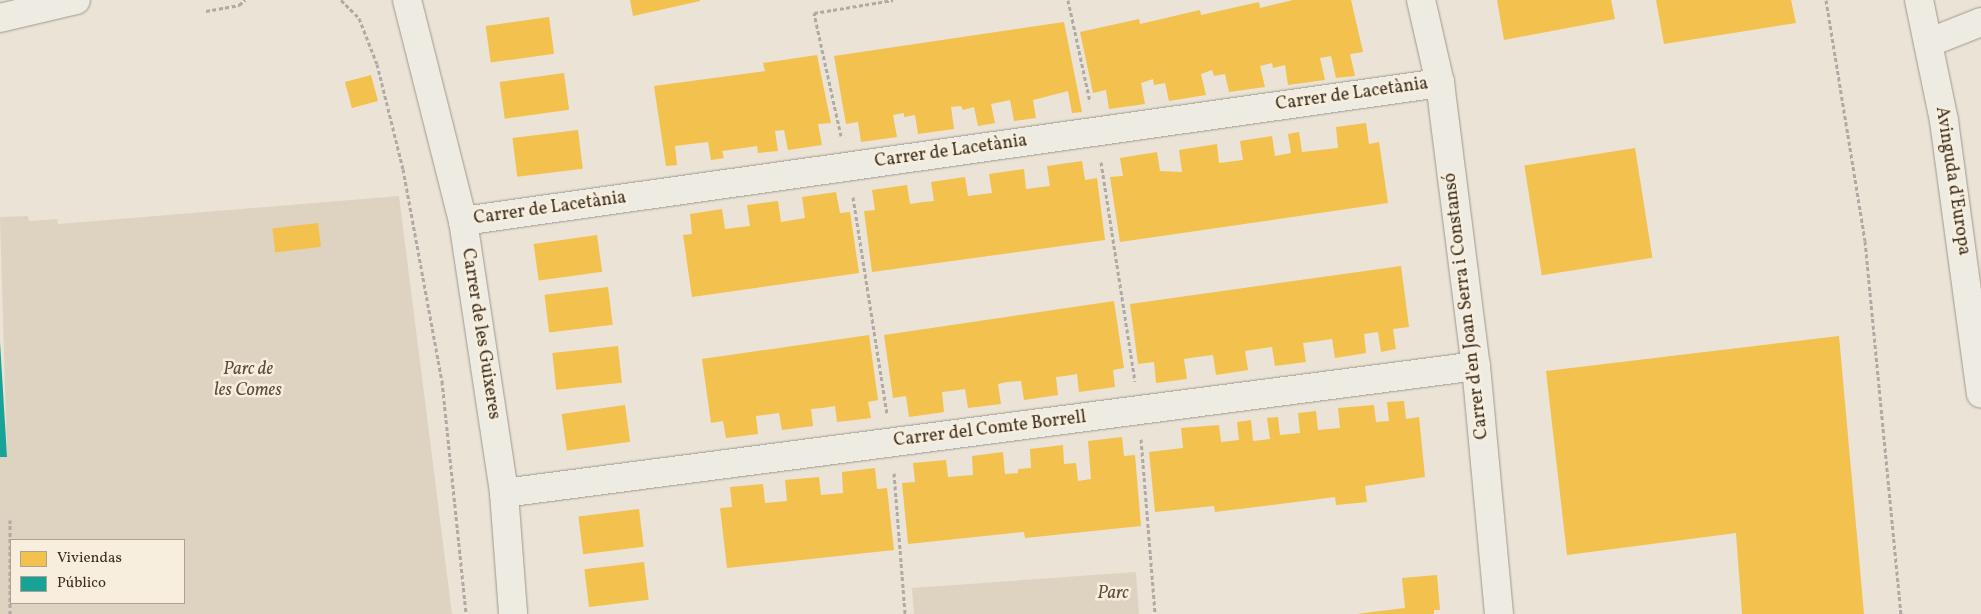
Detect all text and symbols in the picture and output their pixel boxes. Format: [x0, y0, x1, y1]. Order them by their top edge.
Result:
street label: Carrer de Lacetània [1274, 74, 1430, 116]
street label: Avinguda d'Europa [1930, 105, 1974, 257]
street label: Carrer de Lacetània [873, 131, 1029, 173]
street label: Carrer d'en Joan Serra i Constansó [1440, 171, 1494, 441]
street label: Carrer de Lacetània [472, 188, 628, 230]
street label: Carrer de les Guixeres [456, 247, 504, 421]
park label: Parc de les Comes [214, 360, 282, 402]
street label: Carrer del Comte Borrell [892, 407, 1088, 453]
legend [10, 539, 185, 604]
text: Viviendas [57, 548, 122, 569]
text: Público [57, 573, 106, 594]
park label: Parc [1097, 583, 1129, 605]

